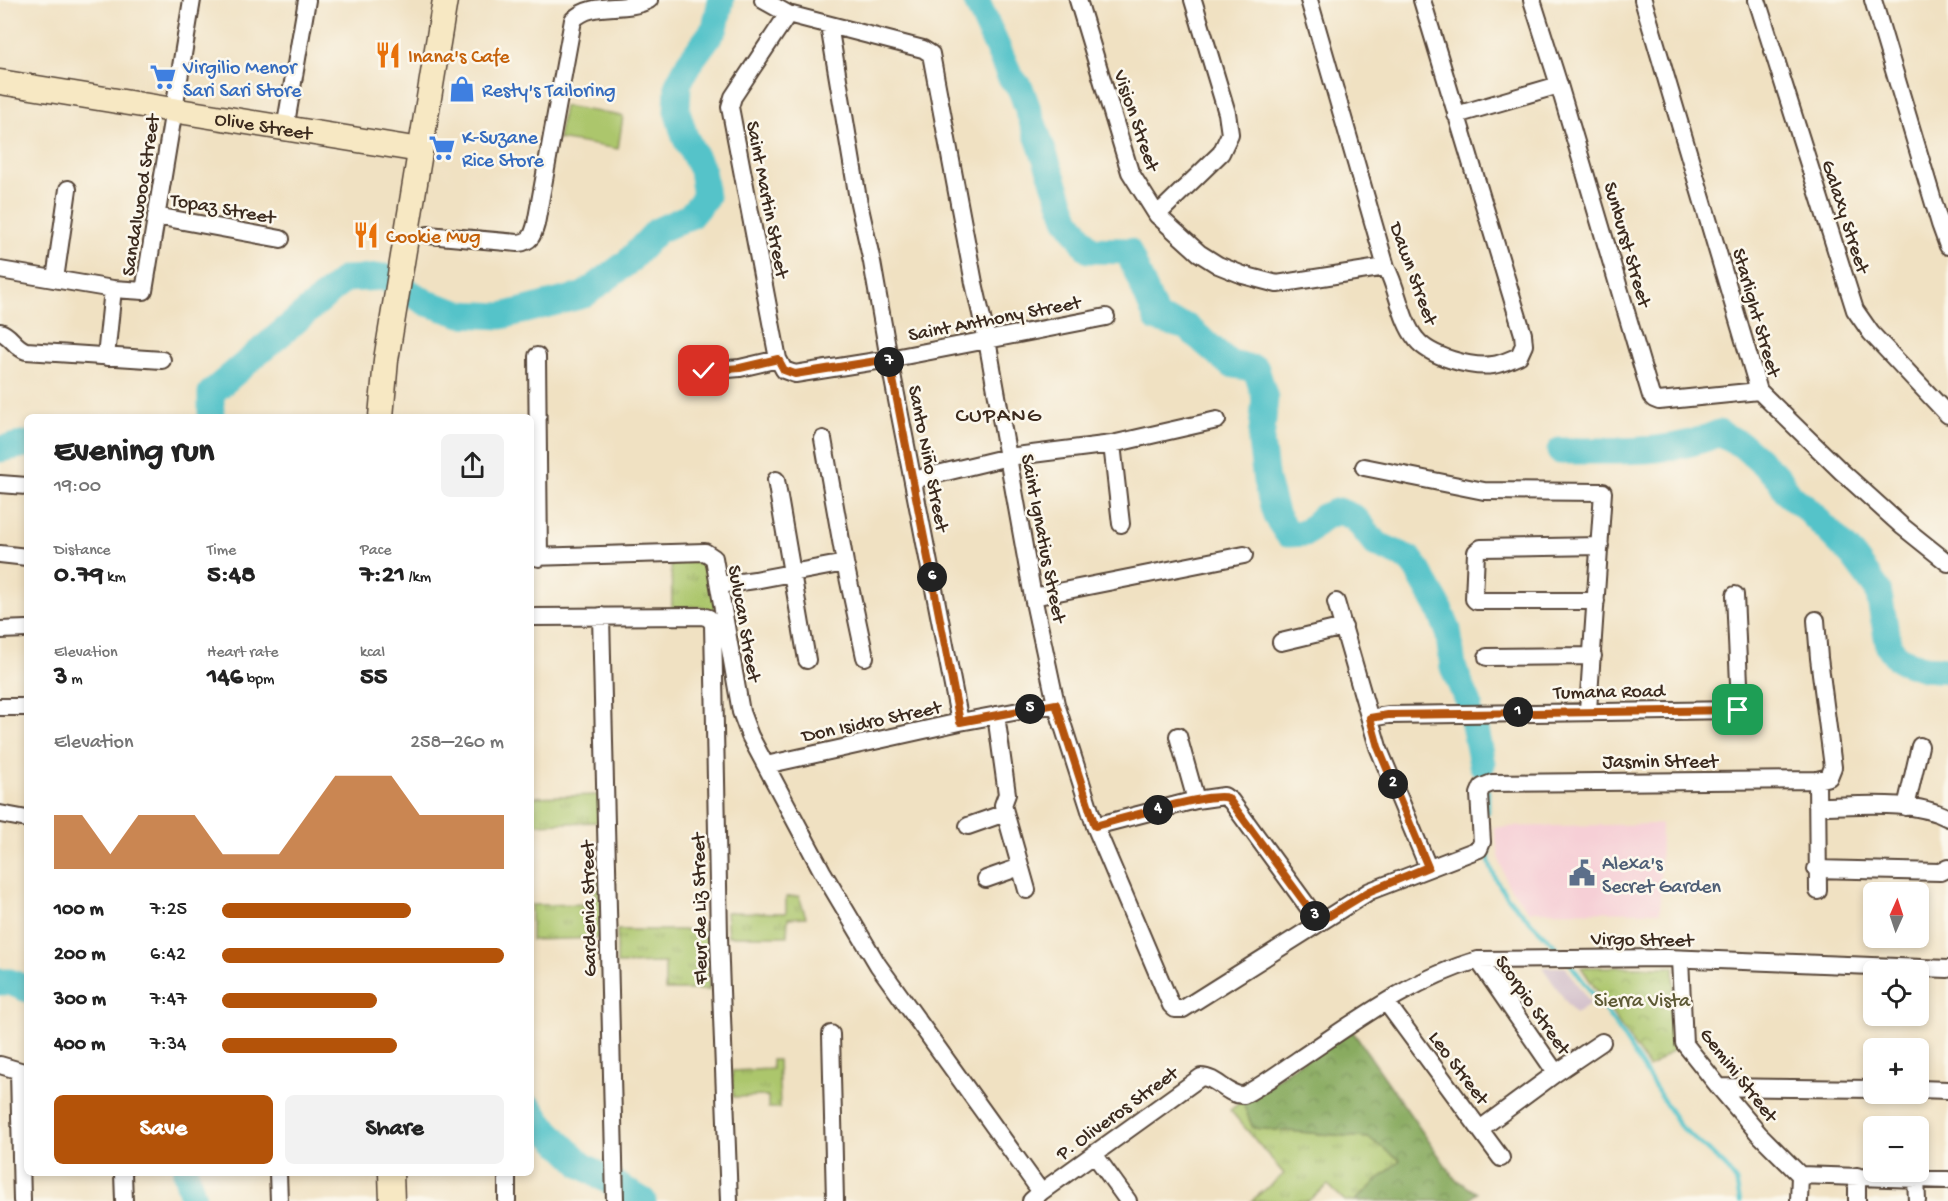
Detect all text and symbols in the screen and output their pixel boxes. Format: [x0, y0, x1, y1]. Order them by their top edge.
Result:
restaurant icon: Inana's Cafe [373, 40, 403, 70]
place label: Inana's Cafe [408, 47, 510, 70]
place label: Virgilio Menor Sari Sari Store [182, 58, 302, 104]
supermarket icon: Virgilio Menor Sari Sari Store [148, 62, 178, 92]
street label: Vision Street [1106, 67, 1163, 176]
shop icon: Resty's Tailoring [447, 74, 477, 104]
place label: Resty's Tailoring [482, 81, 616, 104]
street label: Olive Street [213, 109, 315, 148]
street label: Sandalwood Street [118, 111, 167, 278]
street label: Saint Martin Street [739, 119, 792, 282]
place label: K-Suzane Rice Store [462, 128, 545, 174]
supermarket icon: K-Suzane Rice Store [427, 133, 457, 163]
street label: Galaxy Street [1815, 158, 1873, 278]
street label: Sunburst Street [1597, 180, 1655, 312]
street label: Topaz Street [167, 190, 278, 231]
street label: Dawn Street [1382, 218, 1441, 330]
restaurant icon: Cookie Mug [351, 220, 381, 250]
place label: Cookie Mug [386, 227, 481, 250]
street label: Starlight Street [1725, 246, 1784, 382]
street label: Saint Anthony Street [907, 292, 1085, 348]
pin [678, 345, 729, 396]
pin: 7 [874, 347, 904, 377]
text: 7 [885, 352, 893, 371]
icon: check [687, 354, 720, 387]
street label: Santo Niño Street [901, 384, 952, 536]
district label: CUPANG [956, 404, 1042, 430]
text: Evening run [54, 434, 214, 472]
button: share [441, 434, 504, 497]
street label: Saint Ignatius Street [1014, 452, 1070, 627]
text: 19:00 [54, 476, 101, 499]
text: Distance [54, 542, 111, 561]
text: Time [207, 542, 236, 561]
text: Pace [360, 542, 391, 561]
text: 0.79 [54, 561, 103, 592]
text: 5:48 [207, 561, 255, 592]
text: 7:21 [360, 561, 405, 592]
pin: 6 [917, 562, 947, 592]
street label: Sulucan Street [721, 564, 764, 685]
text: 6 [928, 567, 936, 586]
text: km [103, 569, 126, 588]
text: /km [405, 569, 431, 588]
text: Elevation [54, 644, 118, 663]
text: Heart rate [207, 644, 279, 663]
text: kcal [360, 644, 385, 663]
text: 3 [54, 663, 68, 694]
text: 146 [207, 663, 243, 694]
text: 55 [360, 663, 387, 694]
text: m [68, 671, 83, 690]
text: bpm [243, 671, 274, 690]
street label: Tumana Road [1552, 681, 1667, 706]
pin [1712, 684, 1763, 735]
icon: arrive [1721, 693, 1754, 726]
pin: 5 [1015, 694, 1045, 724]
street label: Don Isidro Street [798, 697, 945, 750]
pin: 1 [1503, 697, 1533, 727]
text: 5 [1026, 699, 1034, 718]
text: 1 [1515, 702, 1521, 721]
text: Elevation [54, 732, 134, 755]
text: 258–260 m [410, 732, 504, 755]
street label: Jasmin Street [1602, 752, 1719, 775]
pin: 2 [1378, 769, 1408, 799]
text: 2 [1389, 774, 1397, 793]
pin: 4 [1143, 795, 1173, 825]
text: 4 [1154, 800, 1162, 819]
street label: Fleur de Liz Street [689, 831, 714, 986]
street label: Gardenia Street [578, 839, 603, 977]
place label: Alexa's Secret Garden [1602, 854, 1722, 900]
public building icon: Alexa's Secret Garden [1567, 858, 1597, 888]
north arrow [1863, 882, 1929, 948]
map controls [1863, 882, 1929, 1182]
text: 100 m [54, 899, 104, 922]
text: 7:25 [150, 899, 187, 922]
pin: 3 [1300, 901, 1330, 931]
text: 3 [1311, 906, 1319, 925]
street label: Virgo Street [1590, 929, 1695, 954]
text: 200 m [54, 944, 105, 967]
text: 6:42 [150, 944, 186, 967]
street label: Scorpio Street [1488, 952, 1575, 1062]
button: locate [1863, 960, 1929, 1026]
text: 300 m [54, 989, 106, 1012]
text: 7:47 [150, 989, 187, 1012]
park label: Sierra Vista [1594, 991, 1691, 1014]
street label: Gemini Street [1693, 1024, 1782, 1129]
street label: Leo Street [1422, 1028, 1493, 1112]
text: 400 m [54, 1034, 105, 1057]
text: 7:34 [150, 1034, 187, 1057]
button: + [1863, 1038, 1929, 1104]
street label: P. Oliveros Street [1052, 1062, 1185, 1167]
button: Save [54, 1095, 273, 1164]
button: Share [285, 1095, 504, 1164]
button: − [1863, 1116, 1929, 1182]

